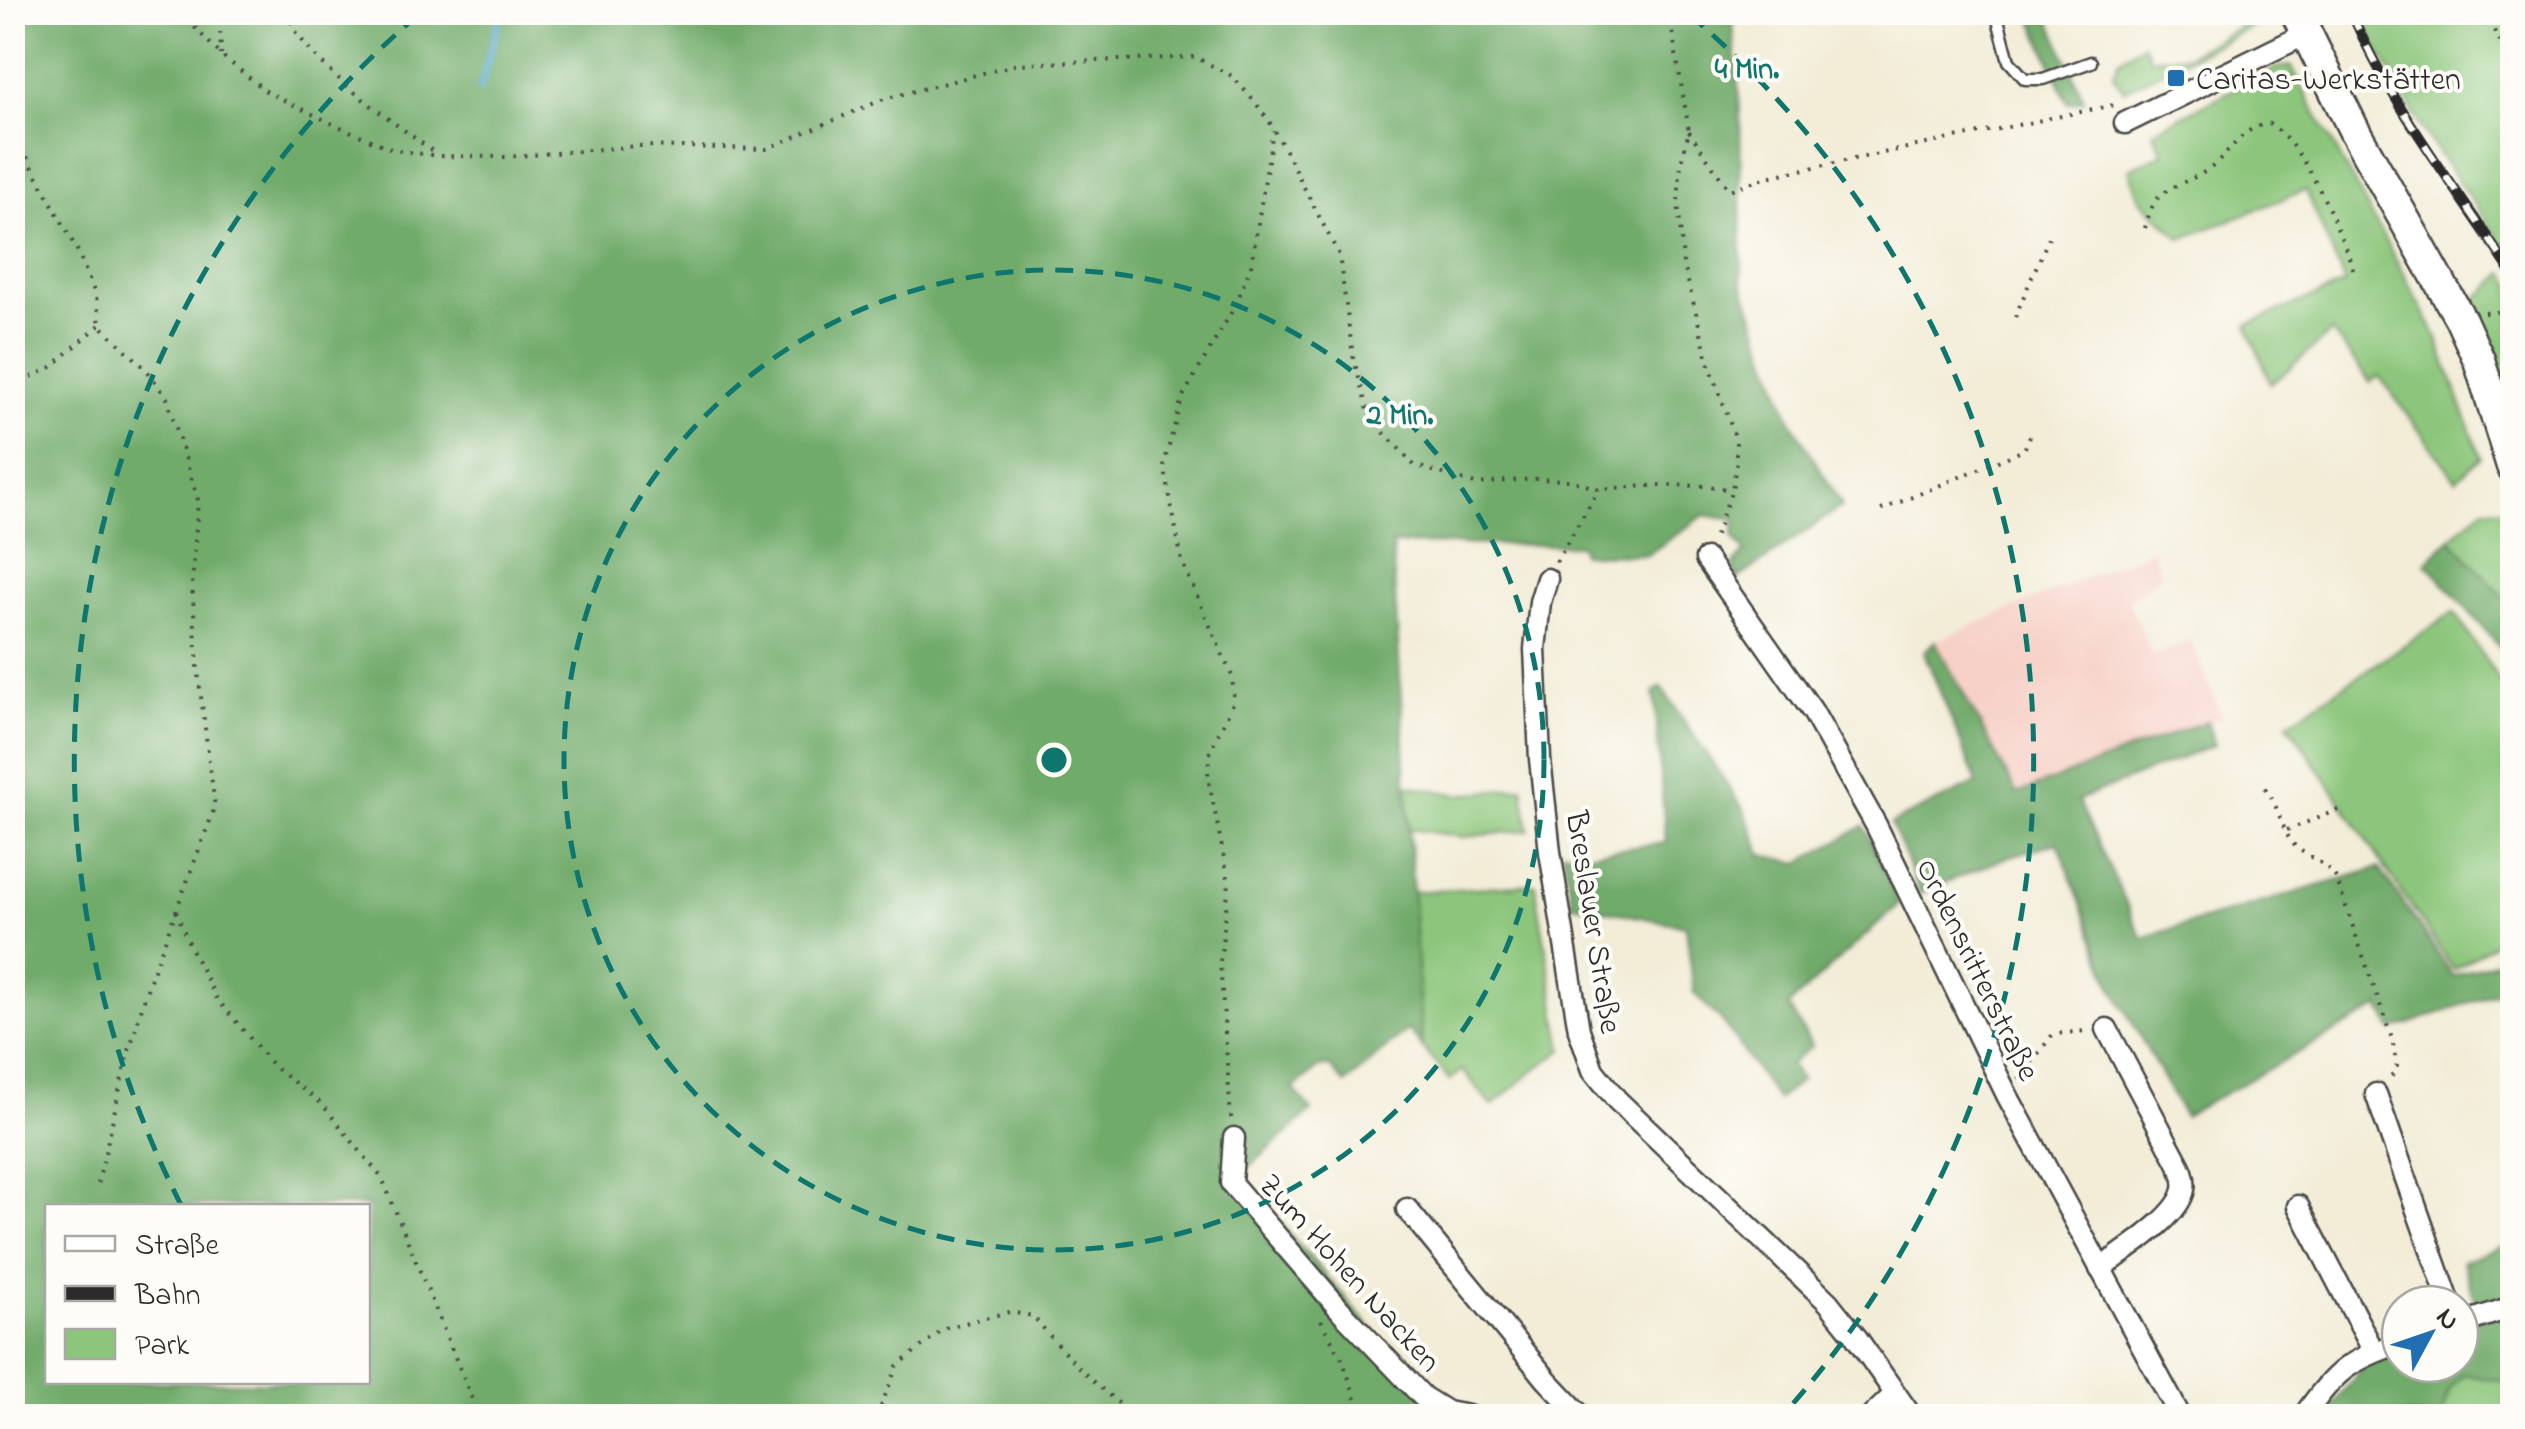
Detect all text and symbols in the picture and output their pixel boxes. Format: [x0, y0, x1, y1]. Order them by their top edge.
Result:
text: 4 Min. [1715, 49, 1779, 93]
place label: Caritas-Werkstätten [2196, 58, 2461, 105]
marker: Caritas-Werkstätten [2165, 67, 2187, 89]
text: 2 Min. [1366, 395, 1433, 439]
centre of rings [1036, 742, 1072, 778]
street label: Breslauer Straße [1551, 807, 1632, 1038]
street label: Ordensritterstraße [1902, 851, 2050, 1090]
street label: Zum Hohen Nacken [1246, 1164, 1451, 1384]
legend [45, 1204, 370, 1384]
text: Straße [135, 1225, 220, 1269]
text: Bahn [134, 1275, 200, 1319]
north arrow [2380, 1284, 2480, 1384]
text: N [2425, 1300, 2468, 1341]
text: Park [135, 1325, 190, 1369]

